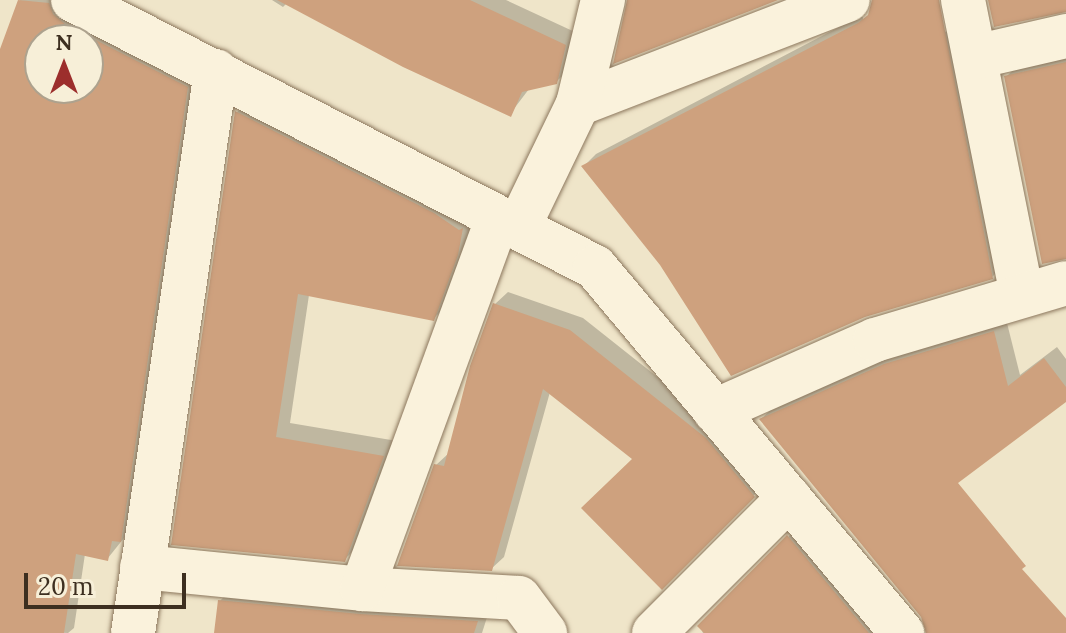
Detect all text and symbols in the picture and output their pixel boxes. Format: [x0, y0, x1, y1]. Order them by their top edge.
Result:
north arrow [24, 24, 104, 104]
text: N [55, 28, 73, 56]
scale bar [28, 557, 190, 607]
text: 20 m [38, 571, 94, 602]

